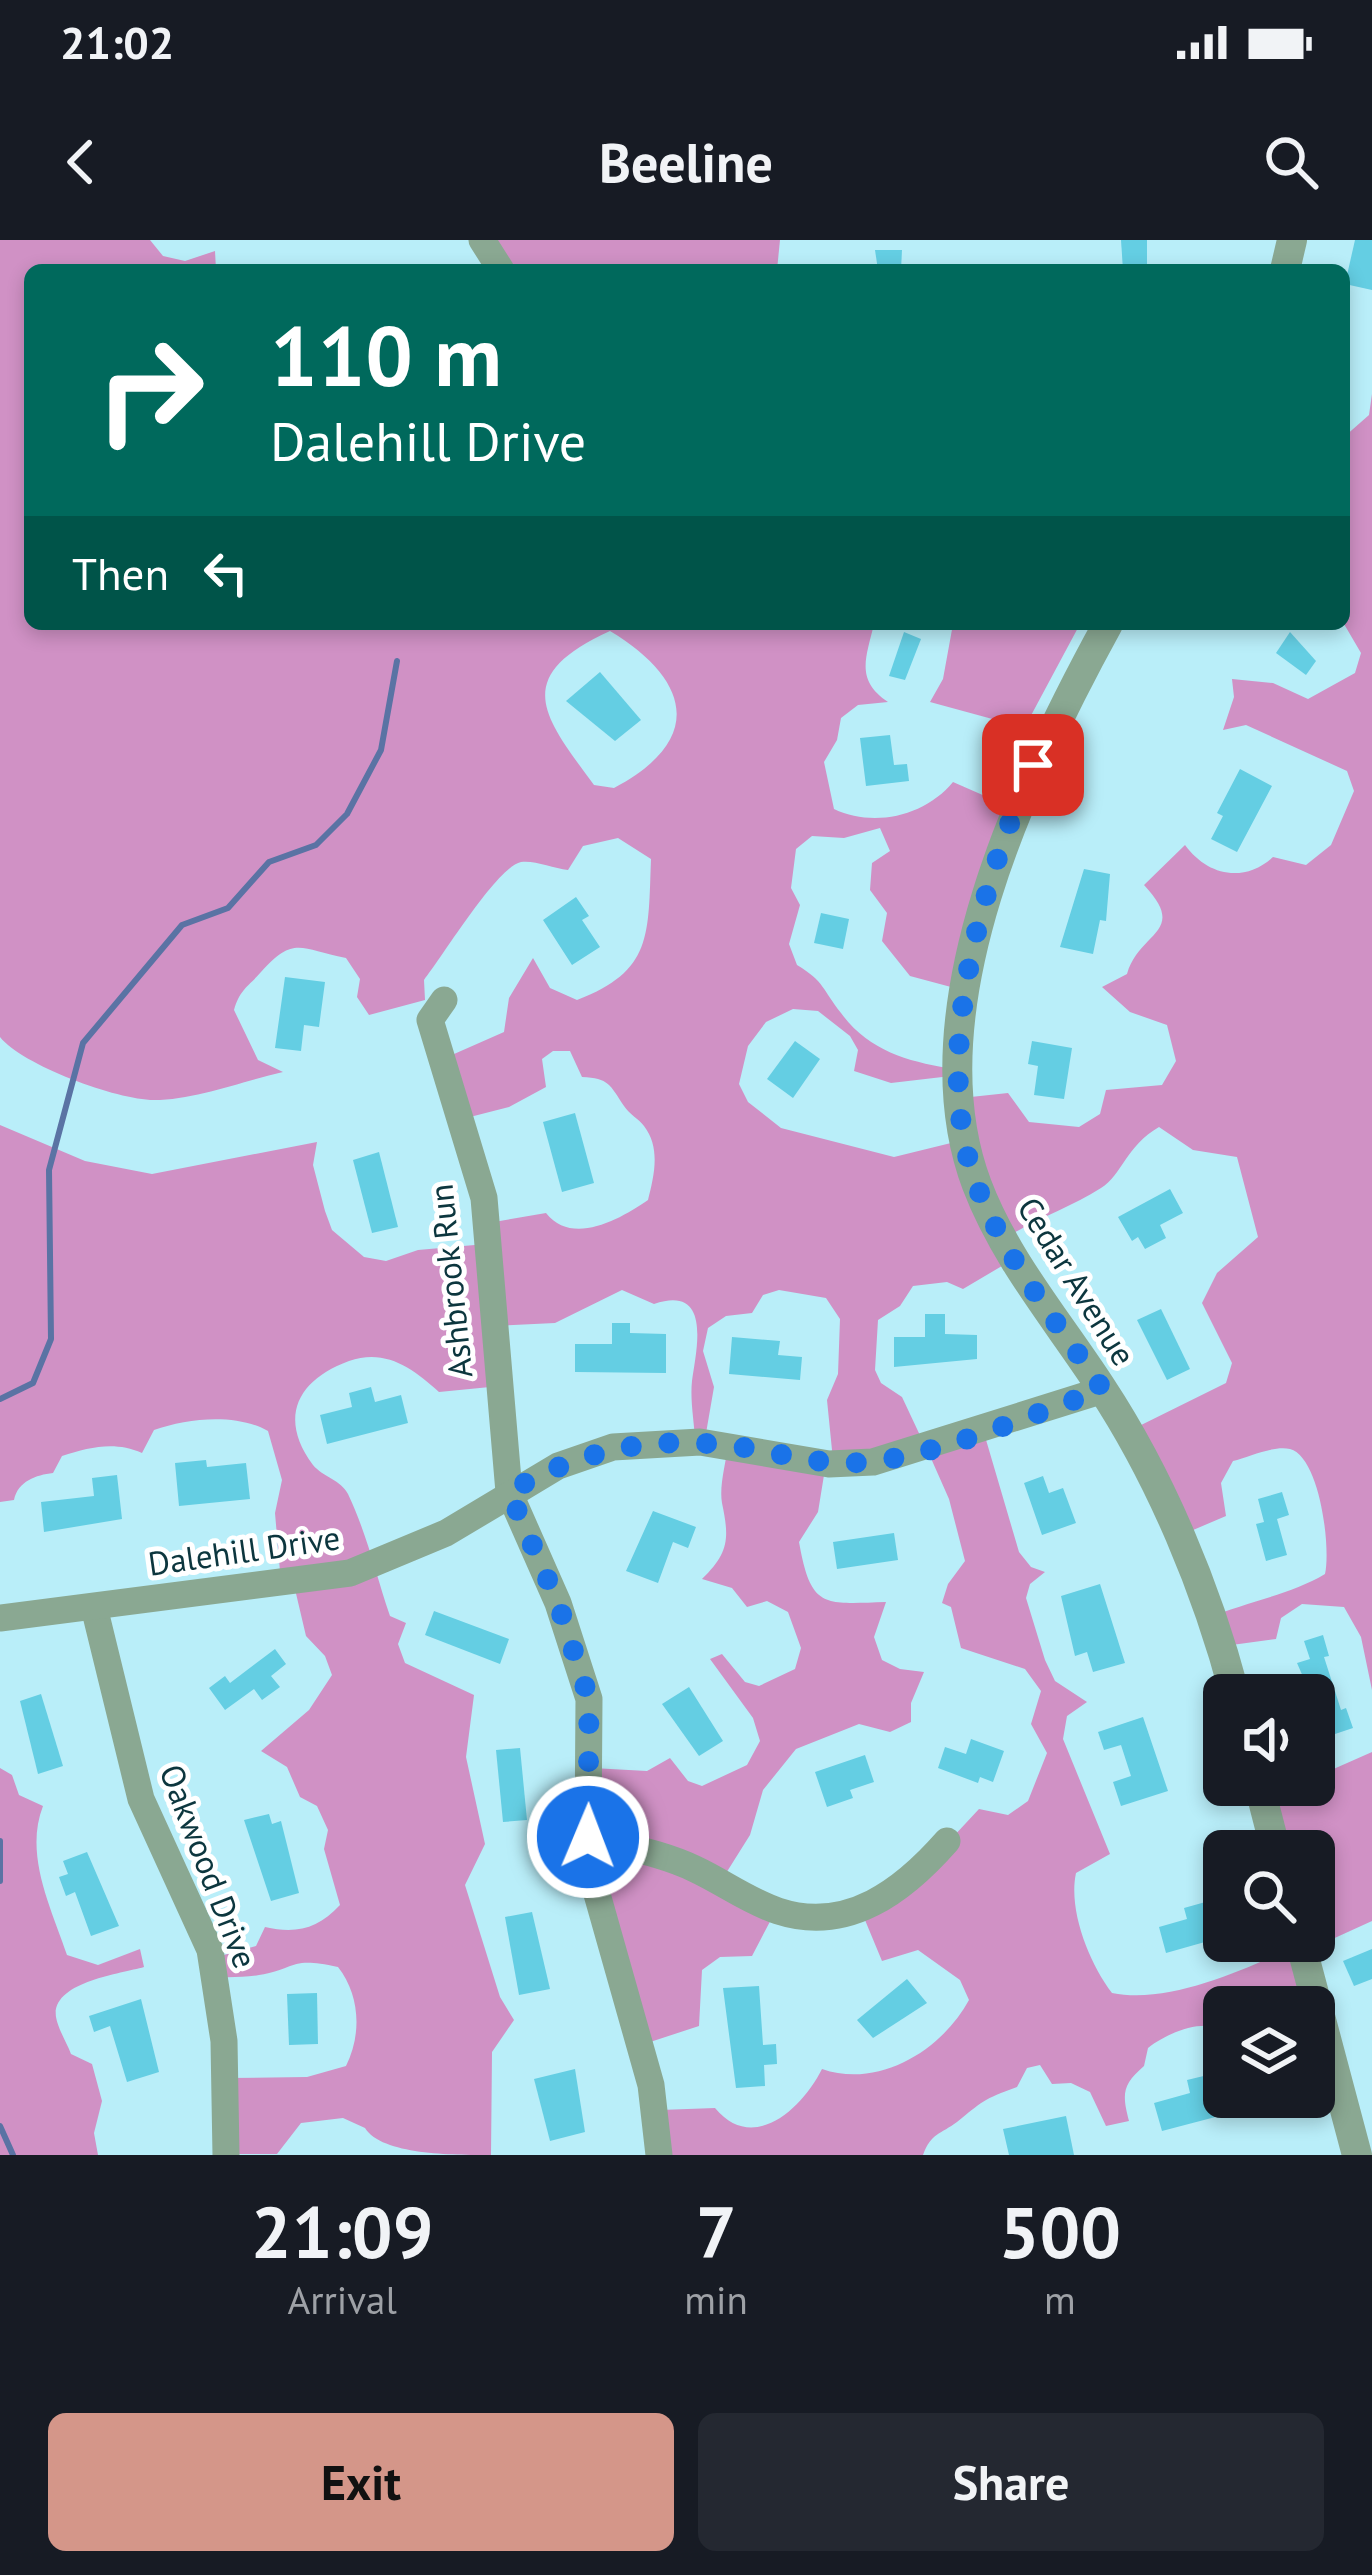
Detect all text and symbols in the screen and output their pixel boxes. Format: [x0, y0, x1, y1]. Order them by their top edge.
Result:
text: 21:02 [60, 13, 174, 71]
text: Beeline [599, 127, 773, 197]
icon: back [48, 129, 114, 195]
icon: search [1258, 129, 1324, 195]
text: 110 m [270, 300, 502, 409]
icon: right [72, 312, 228, 468]
text: Dalehill Drive [270, 406, 586, 476]
icon: left [193, 540, 259, 606]
text: Then [72, 544, 169, 602]
pin [982, 714, 1084, 816]
icon: arrive [1000, 732, 1066, 798]
street label: Ashbrook Run [418, 1182, 482, 1380]
street label: Cedar Avenue [1008, 1189, 1146, 1373]
street label: Dalehill Drive [145, 1515, 343, 1585]
map controls [1203, 1674, 1335, 2118]
button: sound [1203, 1674, 1335, 1806]
street label: Oakwood Drive [150, 1758, 268, 1974]
position arrow [525, 1774, 651, 1900]
button: search [1203, 1830, 1335, 1962]
button: layers [1203, 1986, 1335, 2118]
text: 21:09 [251, 2185, 434, 2278]
text: 7 [696, 2185, 737, 2278]
text: 500 [999, 2185, 1121, 2278]
text: Arrival [288, 2274, 397, 2325]
text: min [684, 2274, 748, 2325]
text: m [1044, 2274, 1076, 2325]
button: Exit [48, 2413, 674, 2551]
button: Share [698, 2413, 1324, 2551]

